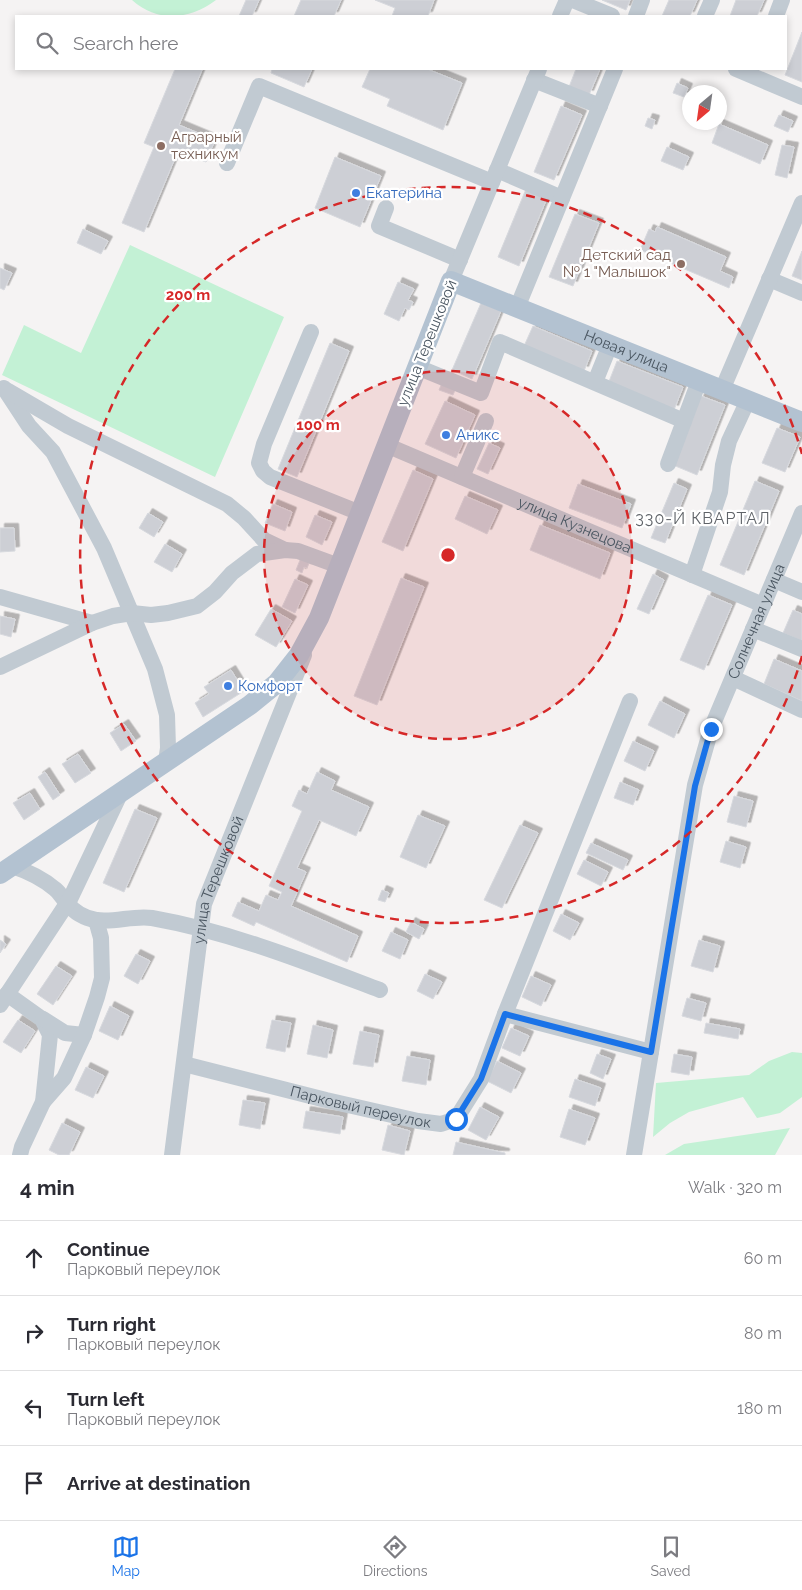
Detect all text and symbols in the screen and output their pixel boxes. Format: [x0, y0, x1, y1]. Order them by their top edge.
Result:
search box [15, 15, 787, 70]
icon: search [33, 29, 61, 57]
text: Search here [73, 32, 179, 54]
north arrow [682, 85, 727, 130]
place label: Аграрный техникум [171, 128, 242, 163]
marker: Аграрный техникум [155, 140, 167, 152]
place label: Екатерина [366, 184, 442, 202]
marker: Екатерина [350, 187, 362, 199]
place label: Детский сад № 1 "Малышок" [563, 246, 671, 281]
marker: Детский сад № 1 "Малышок" [675, 258, 687, 270]
street label: улица Терешковой [393, 277, 461, 409]
text: 200 m [166, 286, 210, 304]
street label: Новая улица [581, 326, 671, 376]
text: 100 m [296, 416, 340, 434]
place label: Аникс [456, 426, 499, 444]
marker: Аникс [440, 429, 452, 441]
street label: улица Кузнецова [515, 493, 634, 557]
district label: 330-Й КВАРТАЛ [635, 509, 771, 528]
centre of rings [439, 546, 457, 564]
street label: Солнечная улица [724, 561, 789, 682]
place label: Комфорт [238, 677, 302, 695]
marker: Комфорт [222, 680, 234, 692]
route end [700, 718, 723, 741]
street label: улица Терешковой [190, 813, 247, 945]
street label: Парковый переулок [288, 1082, 432, 1132]
route start [445, 1108, 468, 1131]
text: 4 min [20, 1175, 75, 1200]
text: Walk · 320 m [688, 1178, 782, 1197]
text: Continue [67, 1238, 150, 1260]
icon: ahead [20, 1244, 48, 1272]
text: 60 m [744, 1249, 782, 1268]
text: Парковый переулок [67, 1260, 221, 1279]
text: Turn right [67, 1313, 156, 1335]
icon: right [20, 1319, 48, 1347]
text: 80 m [744, 1324, 782, 1343]
text: Парковый переулок [67, 1335, 221, 1354]
text: Turn left [67, 1388, 144, 1410]
icon: left [20, 1394, 48, 1422]
text: 180 m [737, 1399, 782, 1418]
text: Парковый переулок [67, 1410, 221, 1429]
icon: arrive [20, 1469, 48, 1497]
text: Arrive at destination [67, 1472, 251, 1494]
tab: Map [111, 1533, 140, 1579]
tab: Directions [363, 1533, 428, 1579]
tab: Saved [650, 1533, 691, 1579]

